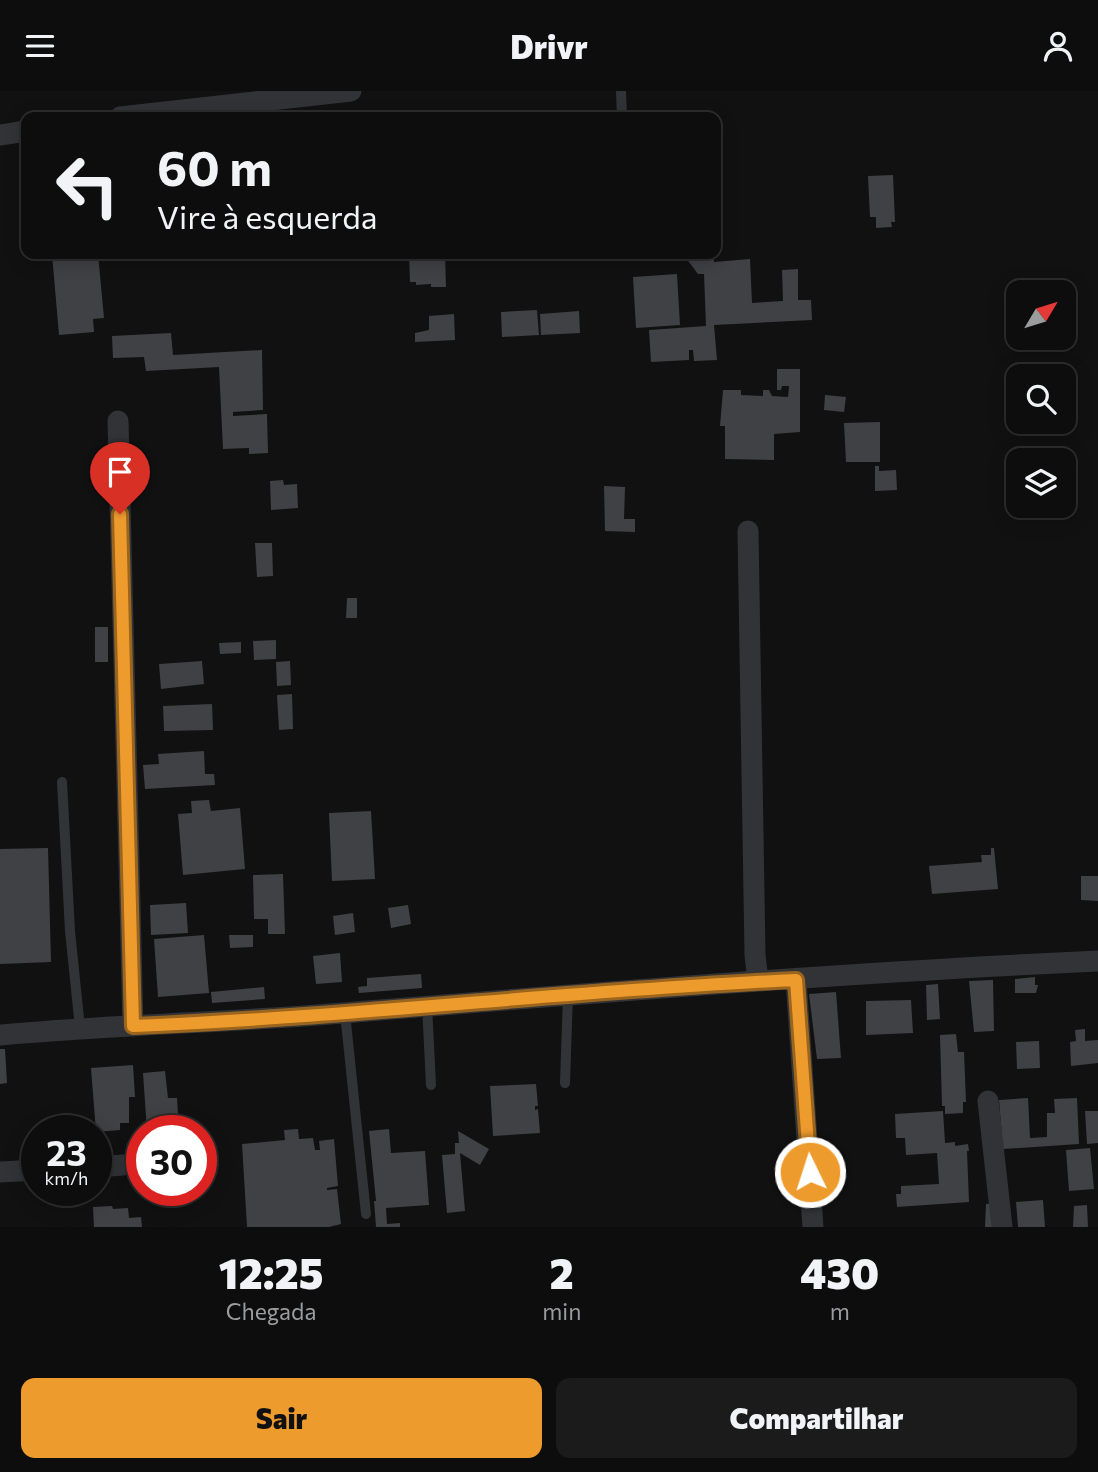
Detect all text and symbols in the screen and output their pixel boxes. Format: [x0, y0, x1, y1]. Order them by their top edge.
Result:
text: Drivr [510, 26, 588, 66]
icon: menu [21, 27, 59, 65]
icon: person [1039, 27, 1077, 65]
text: 60 m [157, 136, 272, 196]
icon: left [42, 140, 133, 231]
text: Vire à esquerda [157, 196, 378, 236]
north arrow [1006, 280, 1076, 350]
map controls [1006, 280, 1076, 518]
button: search [1006, 364, 1076, 434]
pin [90, 442, 150, 514]
button: layers [1006, 448, 1076, 518]
icon: arrive [101, 453, 139, 491]
speed limit sign: 30 [126, 1115, 217, 1206]
text: 23 [46, 1130, 87, 1173]
position arrow [773, 1135, 847, 1209]
text: km/h [45, 1167, 88, 1189]
text: 12:25 [219, 1246, 323, 1298]
text: 2 [550, 1246, 574, 1298]
text: 430 [800, 1246, 879, 1298]
text: Chegada [226, 1297, 316, 1325]
text: min [542, 1297, 581, 1325]
text: m [830, 1297, 850, 1325]
button: Sair [21, 1378, 542, 1458]
button: Compartilhar [556, 1378, 1077, 1458]

